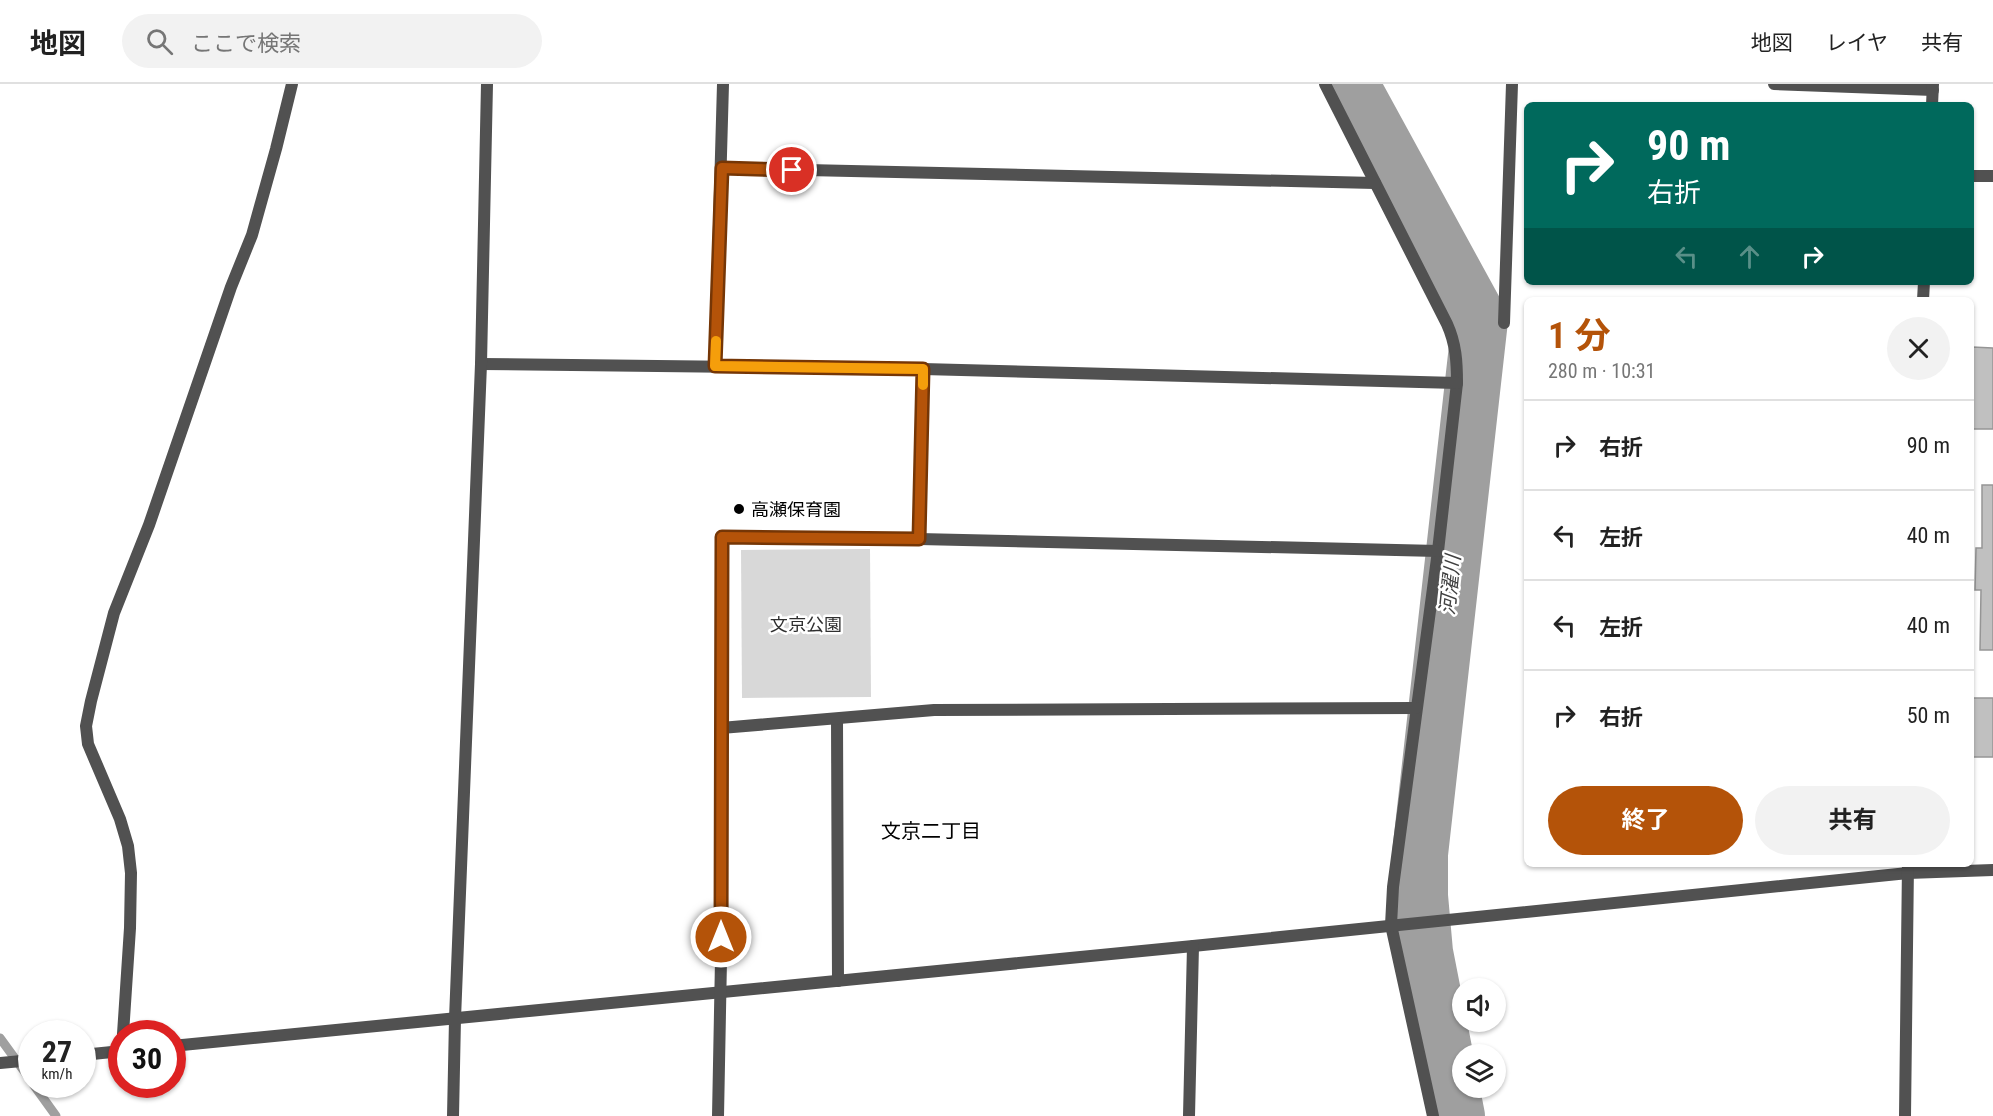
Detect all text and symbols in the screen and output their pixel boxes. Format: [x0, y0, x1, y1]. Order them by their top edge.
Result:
search box [122, 14, 542, 68]
icon: search [143, 25, 176, 58]
text: 地図 [30, 27, 86, 60]
text: ここで検索 [191, 31, 301, 56]
text: 地図 [1751, 31, 1793, 55]
text: レイヤ [1826, 31, 1888, 55]
text: 共有 [1921, 31, 1963, 55]
text: 90 m [1647, 121, 1730, 170]
icon: right [1548, 126, 1626, 204]
pin [766, 144, 817, 195]
icon: arrive [775, 153, 808, 186]
text: 右折 [1647, 177, 1701, 209]
icon: left [1670, 240, 1703, 273]
icon: ahead [1733, 240, 1766, 273]
icon: right [1796, 240, 1829, 273]
text: 1 分 [1548, 315, 1611, 357]
button: close [1887, 317, 1950, 380]
text: 280 m · 10:31 [1548, 359, 1655, 383]
icon: right [1548, 429, 1581, 462]
text: 90 m [1907, 433, 1950, 458]
text: 右折 [1599, 435, 1643, 460]
place label: 高瀬保育園 [751, 499, 841, 520]
marker: 高瀬保育園 [732, 502, 746, 516]
icon: left [1548, 519, 1581, 552]
text: 40 m [1907, 523, 1950, 548]
text: 左折 [1599, 525, 1643, 550]
water label: 河濯川 [1435, 552, 1465, 616]
icon: left [1548, 609, 1581, 642]
text: 40 m [1907, 613, 1950, 638]
park label: 文京公園 [770, 614, 842, 635]
text: 左折 [1599, 615, 1643, 640]
icon: right [1548, 699, 1581, 732]
text: 50 m [1907, 703, 1950, 728]
text: 右折 [1599, 705, 1643, 730]
button: 終了 [1548, 786, 1743, 855]
button: 共有 [1755, 786, 1950, 855]
district label: 文京二丁目 [881, 819, 981, 843]
position arrow [689, 905, 753, 969]
map controls [1452, 978, 1506, 1098]
button: sound [1452, 978, 1506, 1032]
speed limit sign: 30 [108, 1020, 186, 1098]
text: 27 [42, 1034, 72, 1069]
button: layers [1452, 1044, 1506, 1098]
text: km/h [42, 1065, 72, 1083]

